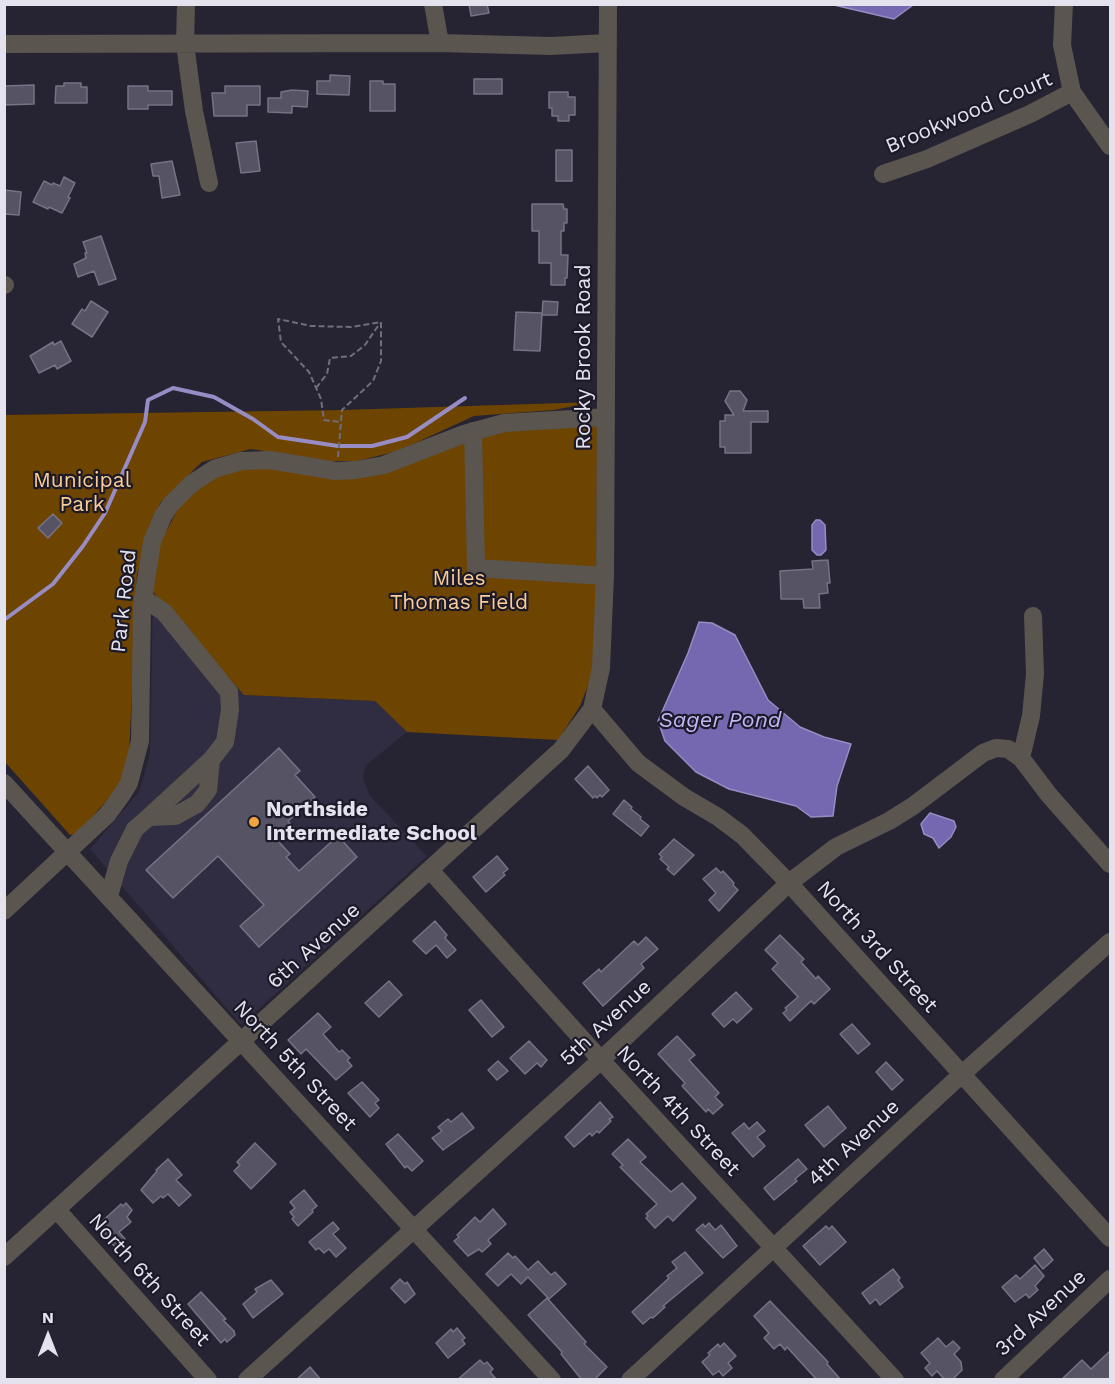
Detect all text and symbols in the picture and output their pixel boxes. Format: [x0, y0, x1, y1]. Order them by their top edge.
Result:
street label: Brookwood Court [882, 67, 1056, 159]
street label: Rocky Brook Road [571, 264, 597, 450]
park label: Municipal Park [33, 468, 131, 518]
street label: Park Road [106, 548, 142, 654]
park label: Miles Thomas Field [390, 566, 528, 616]
water label: Sager Pond [659, 708, 781, 734]
place label: Northside Intermediate School [266, 797, 477, 847]
marker: Northside Intermediate School [247, 815, 261, 829]
street label: North 3rd Street [811, 876, 943, 1018]
street label: 6th Avenue [262, 898, 366, 994]
street label: 5th Avenue [555, 974, 657, 1072]
street label: North 5th Street [228, 996, 362, 1136]
street label: North 4th Street [611, 1040, 745, 1182]
street label: 4th Avenue [803, 1094, 905, 1192]
street label: North 6th Street [83, 1209, 215, 1351]
street label: 3rd Avenue [990, 1265, 1092, 1361]
north arrow [18, 1306, 78, 1366]
text: N [42, 1308, 54, 1327]

